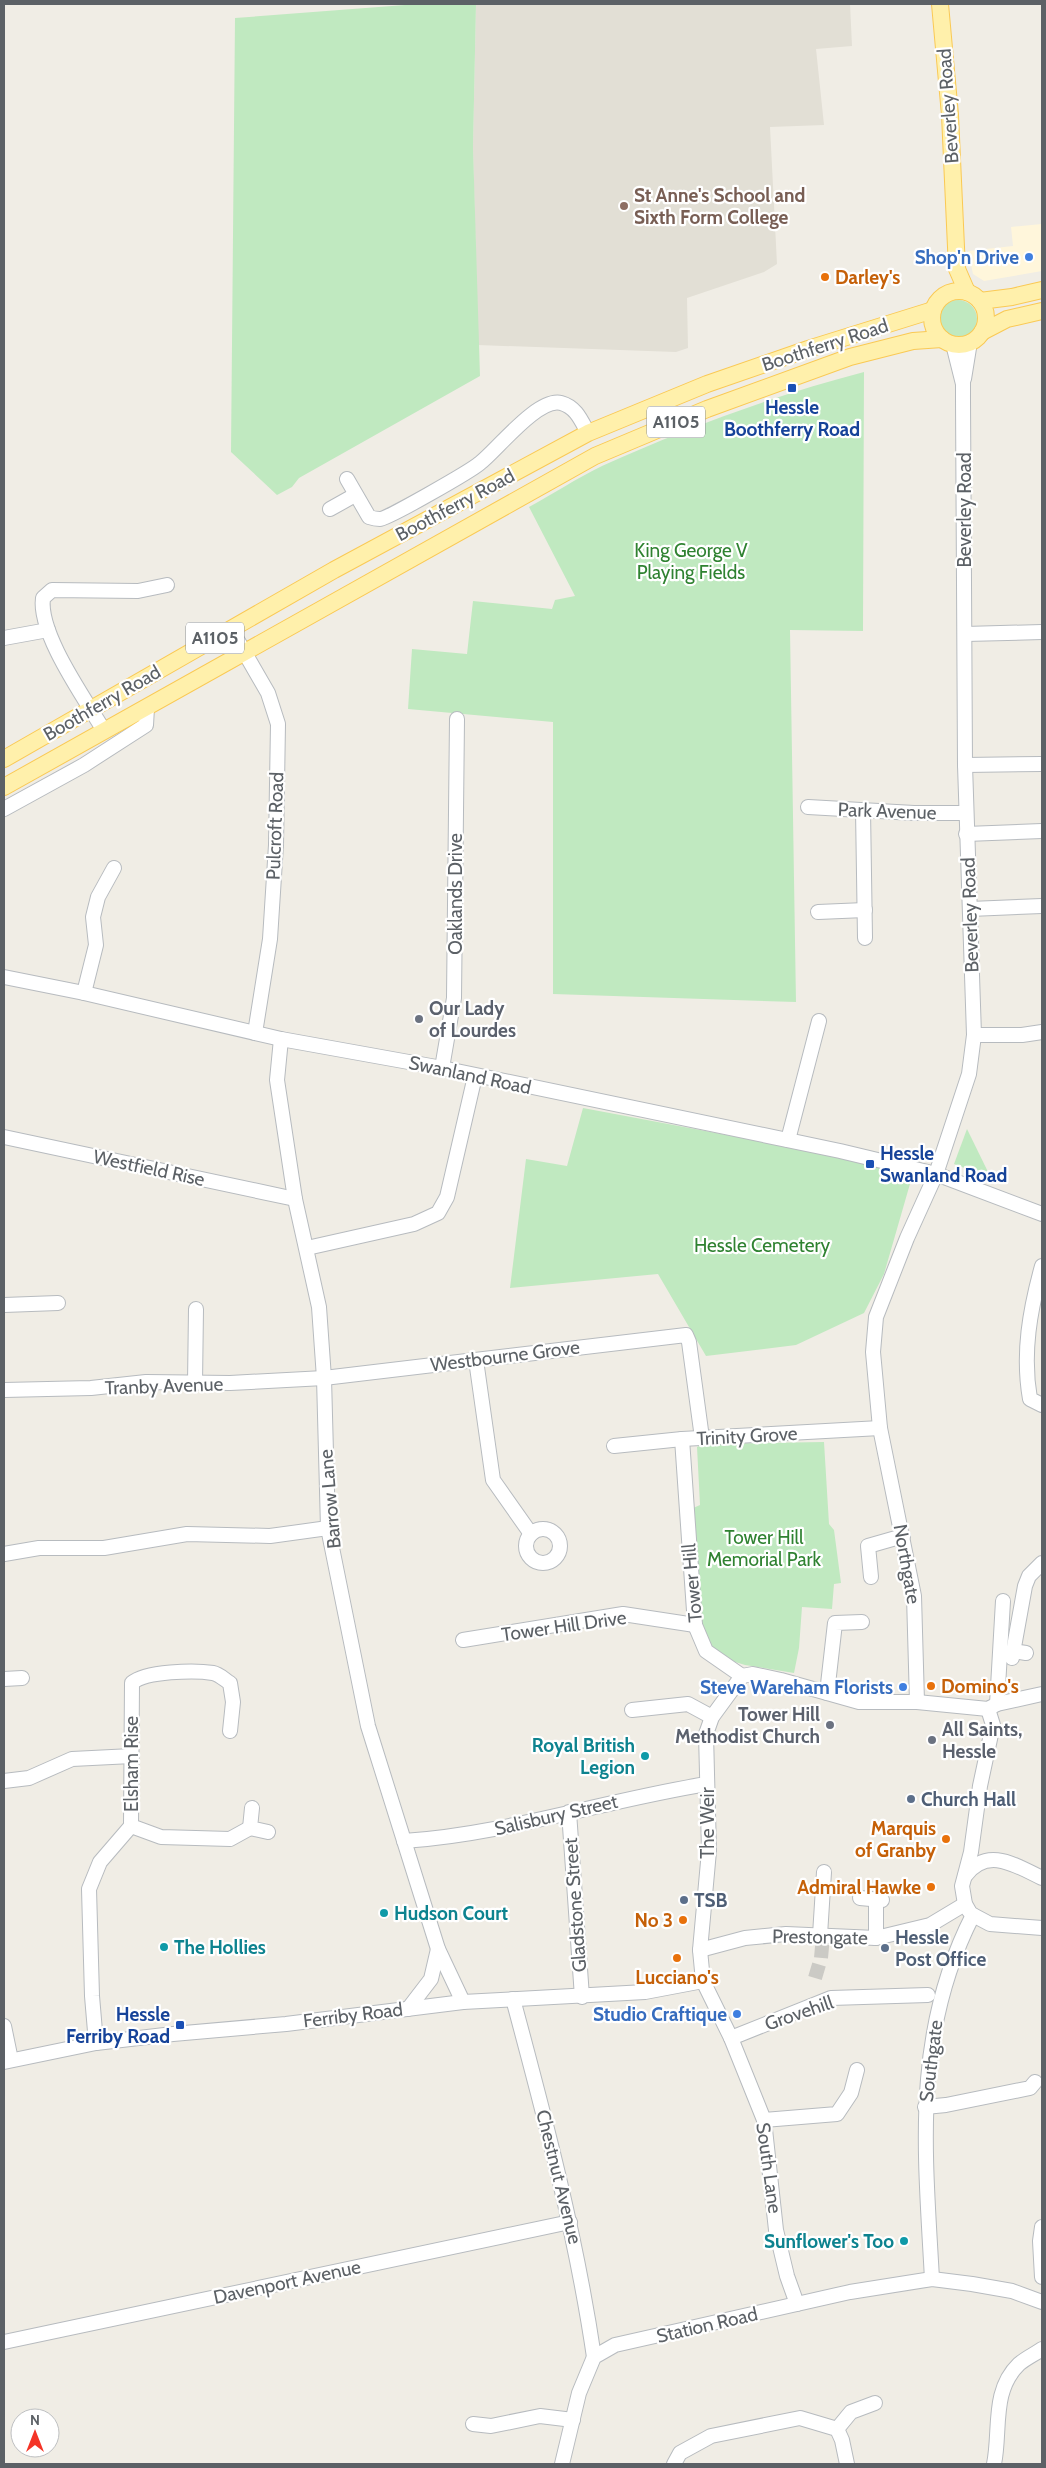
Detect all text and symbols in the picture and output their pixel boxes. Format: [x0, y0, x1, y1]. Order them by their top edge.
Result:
street label: Beverley Road [933, 48, 963, 164]
place label: St Anne's School and Sixth Form College [634, 184, 805, 229]
marker: St Anne's School and Sixth Form College [618, 200, 630, 212]
place label: Shop'n Drive [915, 246, 1019, 269]
marker: Shop'n Drive [1023, 251, 1035, 263]
place label: Darley's [835, 266, 900, 289]
marker: Darley's [819, 271, 831, 283]
street label: Boothferry Road [759, 314, 891, 376]
marker: Hessle Boothferry Road [786, 382, 798, 394]
place label: Hessle Boothferry Road [724, 396, 860, 441]
road number: A1105 [647, 407, 705, 438]
street label: Beverley Road [953, 452, 976, 568]
street label: Boothferry Road [391, 464, 519, 546]
park label: King George V Playing Fields [634, 539, 748, 584]
road number: A1105 [186, 622, 244, 654]
street label: Boothferry Road [39, 660, 165, 746]
street label: Pulcroft Road [262, 772, 288, 880]
street label: Park Avenue [837, 798, 937, 824]
street label: Oaklands Drive [444, 833, 467, 955]
street label: Beverley Road [957, 857, 983, 973]
place label: Our Lady of Lourdes [429, 997, 516, 1042]
marker: Our Lady of Lourdes [413, 1013, 425, 1025]
street label: Swanland Road [407, 1051, 533, 1099]
place label: Hessle Swanland Road [880, 1142, 1007, 1187]
street label: Westfield Rise [91, 1145, 207, 1191]
marker: Hessle Swanland Road [864, 1158, 876, 1170]
park label: Hessle Cemetery [694, 1234, 831, 1257]
street label: Westbourne Grove [429, 1335, 581, 1377]
street label: Tranby Avenue [104, 1372, 224, 1400]
street label: Trinity Grove [696, 1422, 798, 1450]
street label: Barrow Lane [314, 1448, 346, 1550]
street label: Northgate [889, 1522, 925, 1606]
park label: Tower Hill Memorial Park [707, 1526, 822, 1571]
street label: Tower Hill [677, 1542, 707, 1623]
street label: Tower Hill Drive [500, 1606, 628, 1646]
place label: Domino's [941, 1675, 1019, 1698]
place label: Steve Wareham Florists [700, 1676, 893, 1699]
marker: Domino's [925, 1680, 937, 1692]
marker: Steve Wareham Florists [897, 1681, 909, 1693]
place label: Tower Hill Methodist Church [675, 1703, 820, 1748]
street label: Elsham Rise [120, 1716, 143, 1812]
place label: All Saints, Hessle [942, 1718, 1022, 1763]
marker: Tower Hill Methodist Church [824, 1719, 836, 1731]
place label: Royal British Legion [532, 1734, 635, 1779]
marker: All Saints, Hessle [926, 1734, 938, 1746]
marker: Royal British Legion [639, 1750, 651, 1762]
street label: The Weir [696, 1787, 719, 1859]
place label: Church Hall [921, 1788, 1016, 1811]
street label: Salisbury Street [492, 1790, 620, 1840]
marker: Church Hall [905, 1793, 917, 1805]
place label: Marquis of Granby [855, 1817, 937, 1862]
marker: Marquis of Granby [940, 1833, 952, 1845]
street label: Gladstone Street [559, 1836, 591, 1973]
place label: Admiral Hawke [797, 1876, 921, 1899]
marker: Admiral Hawke [925, 1881, 937, 1893]
place label: TSB [694, 1889, 728, 1912]
marker: TSB [678, 1894, 690, 1906]
place label: Hudson Court [394, 1902, 509, 1925]
marker: Hudson Court [378, 1907, 390, 1919]
place label: No 3 [634, 1909, 673, 1932]
marker: No 3 [677, 1914, 689, 1926]
street label: Prestongate [772, 1925, 868, 1949]
place label: Hessle Post Office [895, 1926, 986, 1971]
place label: The Hollies [174, 1936, 266, 1959]
marker: The Hollies [158, 1941, 170, 1953]
marker: Hessle Post Office [879, 1942, 891, 1954]
marker: Lucciano's [671, 1952, 683, 1964]
place label: Lucciano's [635, 1966, 719, 1989]
street label: Grovehill [762, 1990, 837, 2035]
street label: Ferriby Road [302, 1997, 404, 2033]
place label: Hessle Ferriby Road [66, 2003, 170, 2048]
place label: Studio Craftique [593, 2003, 727, 2026]
marker: Studio Craftique [731, 2008, 743, 2020]
street label: Southgate [915, 2018, 947, 2103]
marker: Hessle Ferriby Road [174, 2019, 186, 2031]
street label: Chestnut Avenue [531, 2108, 587, 2247]
street label: South Lane [751, 2121, 787, 2215]
place label: Sunflower's Too [764, 2230, 894, 2253]
marker: Sunflower's Too [898, 2235, 910, 2247]
street label: Davenport Avenue [211, 2255, 363, 2309]
street label: Station Road [654, 2302, 760, 2348]
north arrow [10, 2408, 60, 2458]
text: N [30, 2411, 40, 2429]

